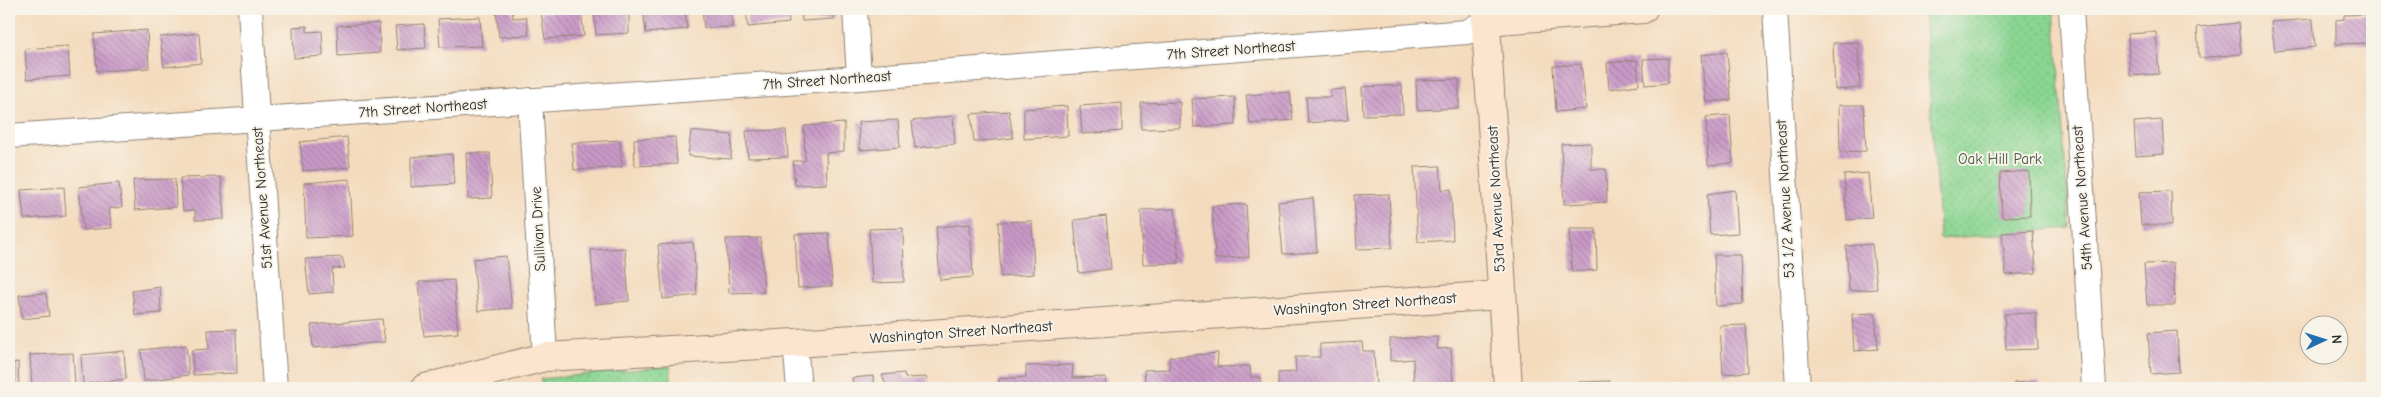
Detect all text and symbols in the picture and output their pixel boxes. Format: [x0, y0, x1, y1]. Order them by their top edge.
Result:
street label: 7th Street Northeast [1166, 36, 1297, 63]
street label: 7th Street Northeast [762, 66, 893, 93]
street label: 7th Street Northeast [358, 94, 489, 121]
street label: 53 1/2 Avenue Northeast [1772, 119, 1798, 279]
street label: 54th Avenue Northeast [2068, 124, 2096, 271]
street label: 53rd Avenue Northeast [1483, 125, 1509, 273]
street label: 51st Avenue Northeast [248, 126, 276, 270]
park label: Oak Hill Park [1958, 150, 2043, 168]
street label: Sullivan Drive [527, 185, 549, 272]
street label: Washington Street Northeast [1273, 289, 1458, 319]
north arrow [2298, 314, 2348, 364]
street label: Washington Street Northeast [869, 317, 1054, 347]
text: N [2328, 334, 2345, 344]

